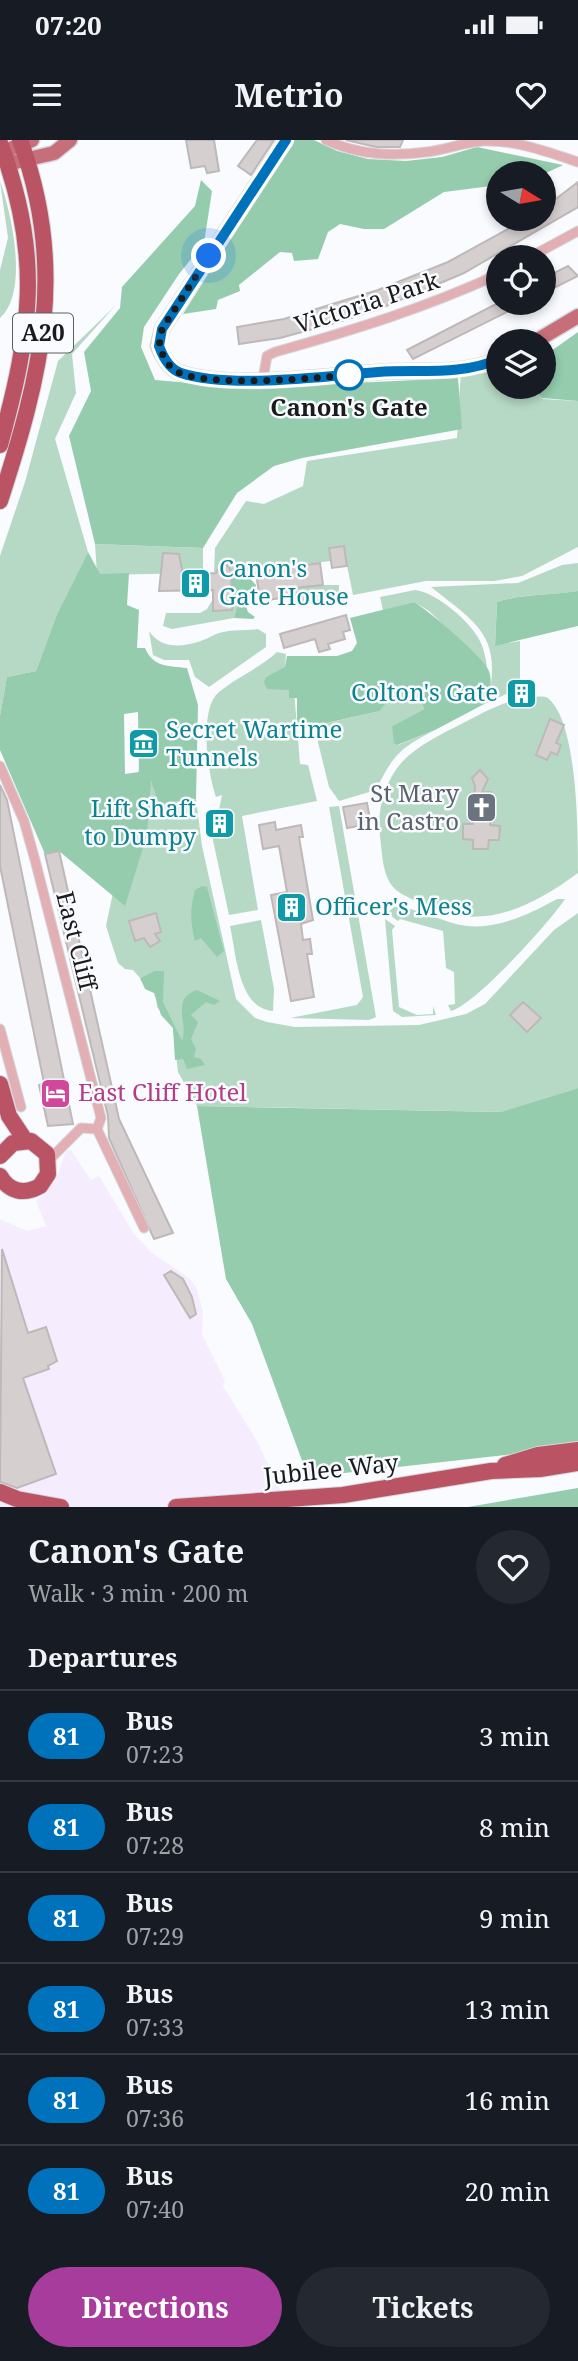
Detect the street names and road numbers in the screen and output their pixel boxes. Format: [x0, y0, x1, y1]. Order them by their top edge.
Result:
street label: Victoria Park [290, 262, 444, 340]
road number: A20 [13, 314, 73, 352]
street label: East Cliff [49, 888, 106, 995]
street label: Jubilee Way [261, 1445, 400, 1492]

